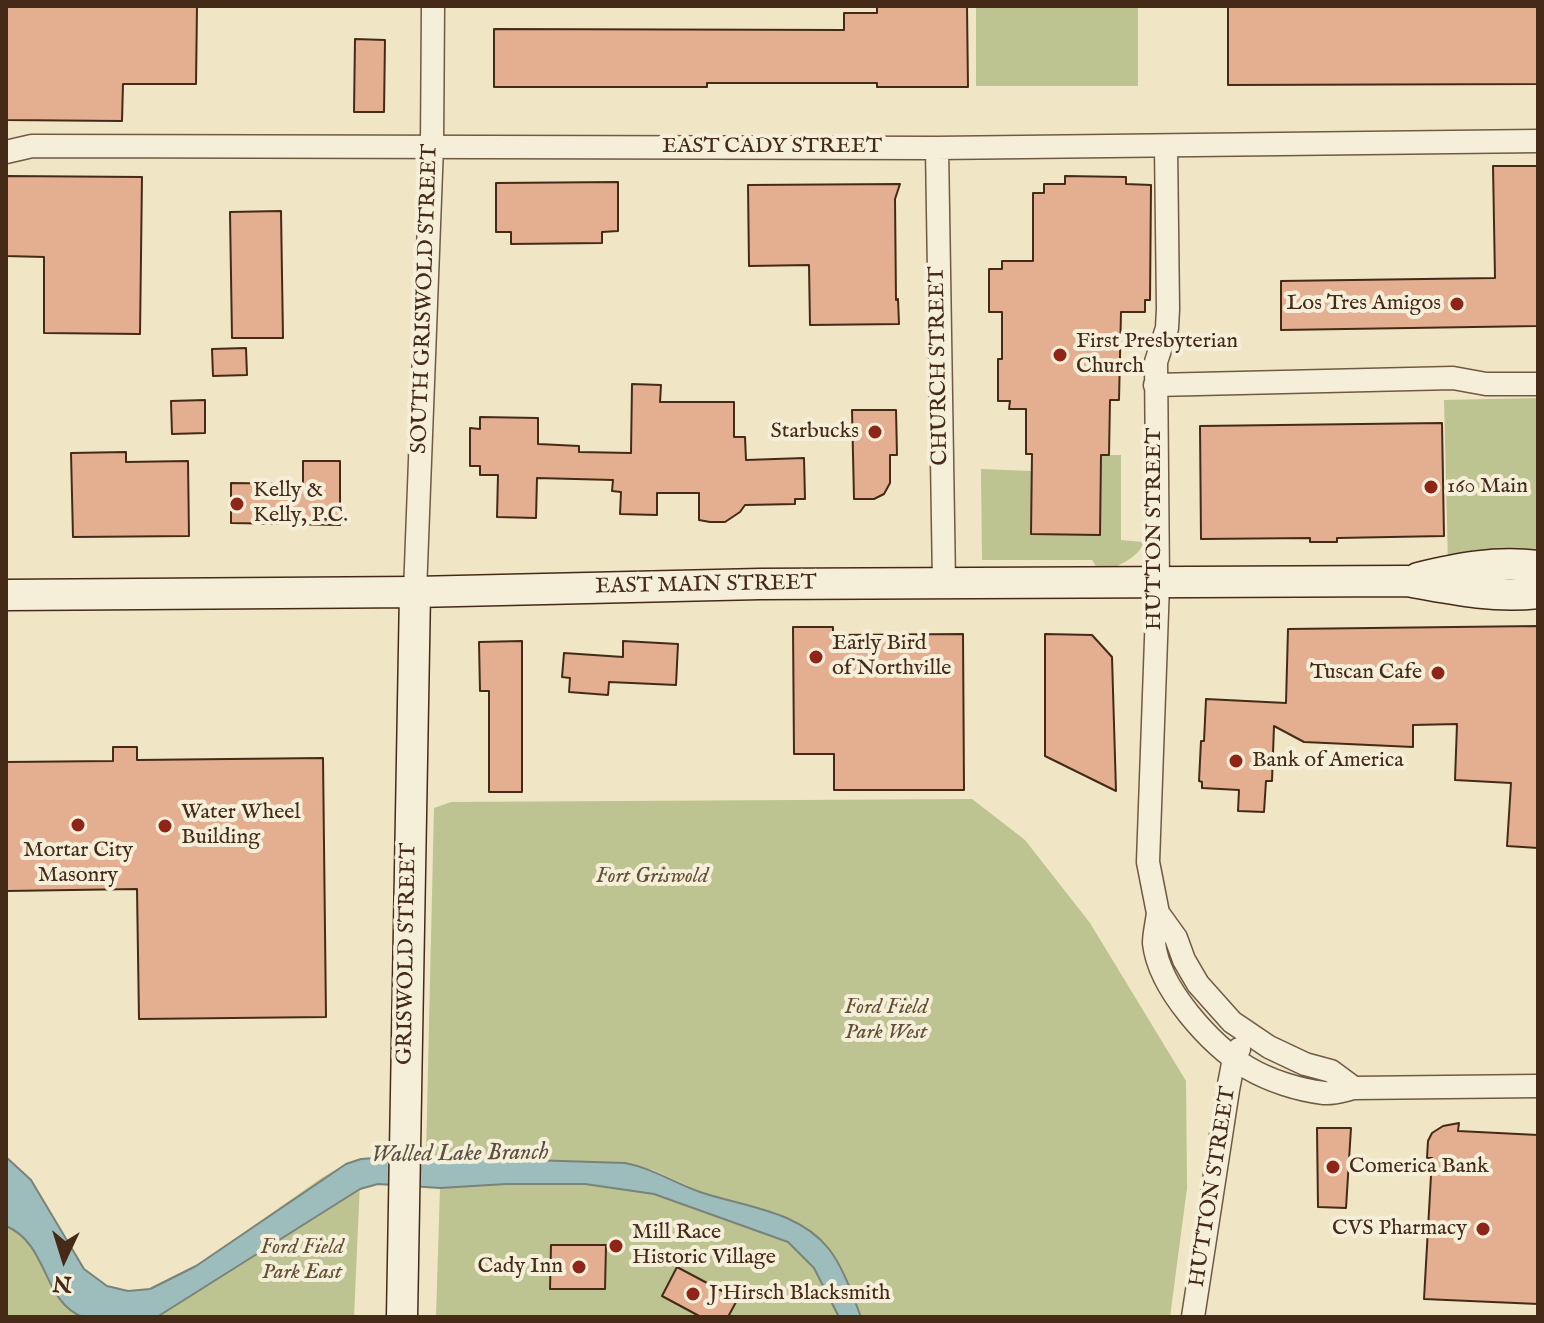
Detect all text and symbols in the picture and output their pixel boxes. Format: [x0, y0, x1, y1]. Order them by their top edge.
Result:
street label: EAST CADY STREET [662, 134, 882, 160]
street label: SOUTH GRISWOLD STREET [407, 144, 445, 454]
street label: CHURCH STREET [925, 266, 955, 466]
place label: Los Tres Amigos [1286, 291, 1441, 317]
marker: Los Tres Amigos [1448, 295, 1466, 313]
place label: First Presbyterian Church [1076, 329, 1238, 380]
marker: First Presbyterian Church [1051, 346, 1069, 364]
place label: Starbucks [771, 419, 859, 445]
marker: Starbucks [866, 423, 884, 441]
street label: HUTTON STREET [1142, 428, 1168, 630]
place label: 160 Main [1447, 474, 1528, 500]
place label: Kelly & Kelly, P.C. [253, 478, 348, 530]
marker: 160 Main [1422, 478, 1440, 496]
marker: Kelly & Kelly, P.C. [228, 495, 246, 513]
street label: EAST MAIN STREET [595, 571, 817, 601]
place label: Early Bird of Northville [832, 631, 951, 682]
marker: Early Bird of Northville [807, 648, 825, 666]
place label: Tuscan Cafe [1310, 660, 1422, 686]
marker: Tuscan Cafe [1429, 664, 1447, 682]
place label: Bank of America [1252, 748, 1404, 774]
marker: Bank of America [1227, 752, 1245, 770]
place label: Water Wheel Building [181, 800, 300, 852]
marker: Mortar City Masonry [69, 816, 87, 834]
marker: Water Wheel Building [156, 817, 174, 835]
place label: Mortar City Masonry [23, 838, 133, 890]
street label: GRISWOLD STREET [393, 843, 423, 1065]
park label: Fort Griswold [596, 864, 708, 890]
park label: Ford Field Park West [844, 995, 928, 1046]
street label: HUTTON STREET [1185, 1085, 1243, 1289]
water label: Walled Lake Branch [371, 1139, 549, 1171]
place label: Comerica Bank [1349, 1154, 1489, 1180]
marker: Comerica Bank [1324, 1158, 1342, 1176]
place label: CVS Pharmacy [1332, 1216, 1467, 1242]
north arrow [24, 1219, 104, 1299]
place label: Mill Race Historic Village [632, 1220, 776, 1272]
marker: CVS Pharmacy [1474, 1220, 1492, 1238]
park label: Ford Field Park East [260, 1235, 344, 1286]
marker: Mill Race Historic Village [607, 1237, 625, 1255]
place label: Cady Inn [478, 1254, 563, 1280]
marker: Cady Inn [570, 1258, 588, 1276]
text: N [52, 1268, 73, 1298]
place label: J Hirsch Blacksmith [709, 1281, 890, 1307]
marker: J Hirsch Blacksmith [684, 1285, 702, 1303]

